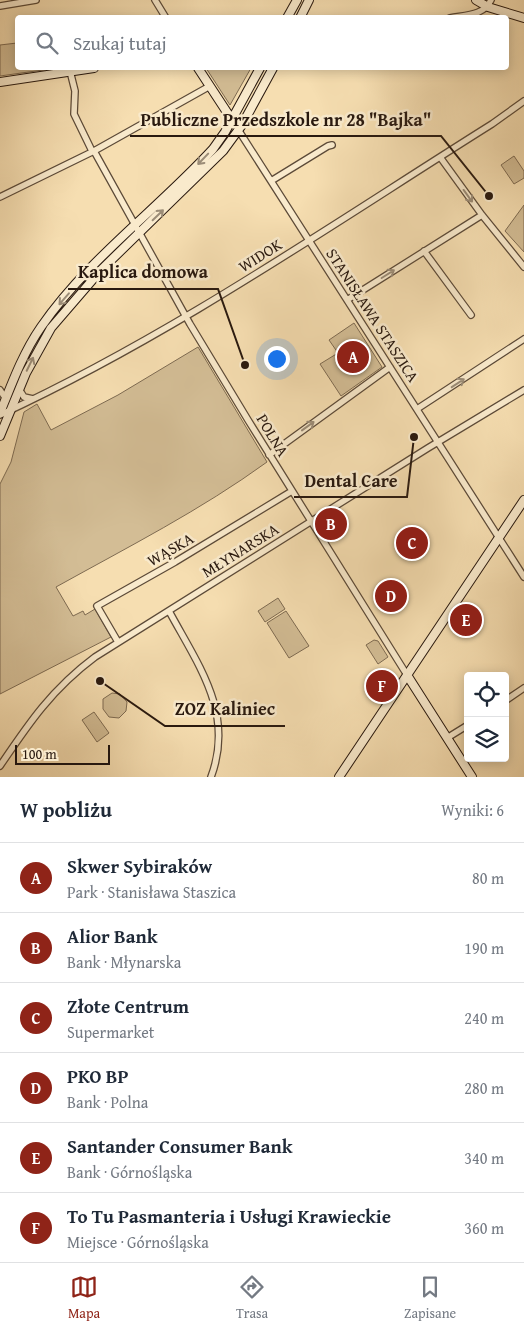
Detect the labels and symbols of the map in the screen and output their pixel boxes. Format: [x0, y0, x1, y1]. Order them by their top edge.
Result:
callout: Publiczne Przedszkole nr 28 "Bajka" [130, 103, 441, 136]
text: Publiczne Przedszkole nr 28 "Bajka" [141, 106, 431, 133]
one-way arrow [197, 153, 209, 165]
one-way arrow [463, 189, 473, 203]
one-way arrow [152, 209, 165, 221]
street label: WIDOK [234, 232, 287, 278]
street label: STANISŁAWA STASZICA [323, 245, 423, 385]
callout: Kaplica domowa [68, 256, 218, 289]
text: Kaplica domowa [78, 258, 209, 285]
one-way arrow [381, 268, 395, 279]
one-way arrow [58, 293, 70, 306]
pin: A [337, 338, 369, 376]
your location [264, 346, 290, 372]
one-way arrow [26, 357, 35, 372]
one-way arrow [450, 377, 464, 387]
street label: POLNA [251, 409, 295, 461]
one-way arrow [301, 421, 315, 431]
callout: Dental Care [294, 464, 407, 497]
text: Dental Care [304, 467, 398, 494]
pin: B [315, 505, 347, 543]
street label: MŁYNARSKA [197, 517, 283, 583]
pin: C [396, 524, 428, 562]
street label: WĄSKA [142, 526, 198, 572]
pin: D [375, 577, 407, 615]
pin: E [450, 601, 482, 639]
pin: F [366, 667, 398, 705]
callout: ZOZ Kaliniec [165, 693, 285, 726]
text: ZOZ Kaliniec [175, 695, 275, 722]
scale bar [15, 742, 110, 765]

